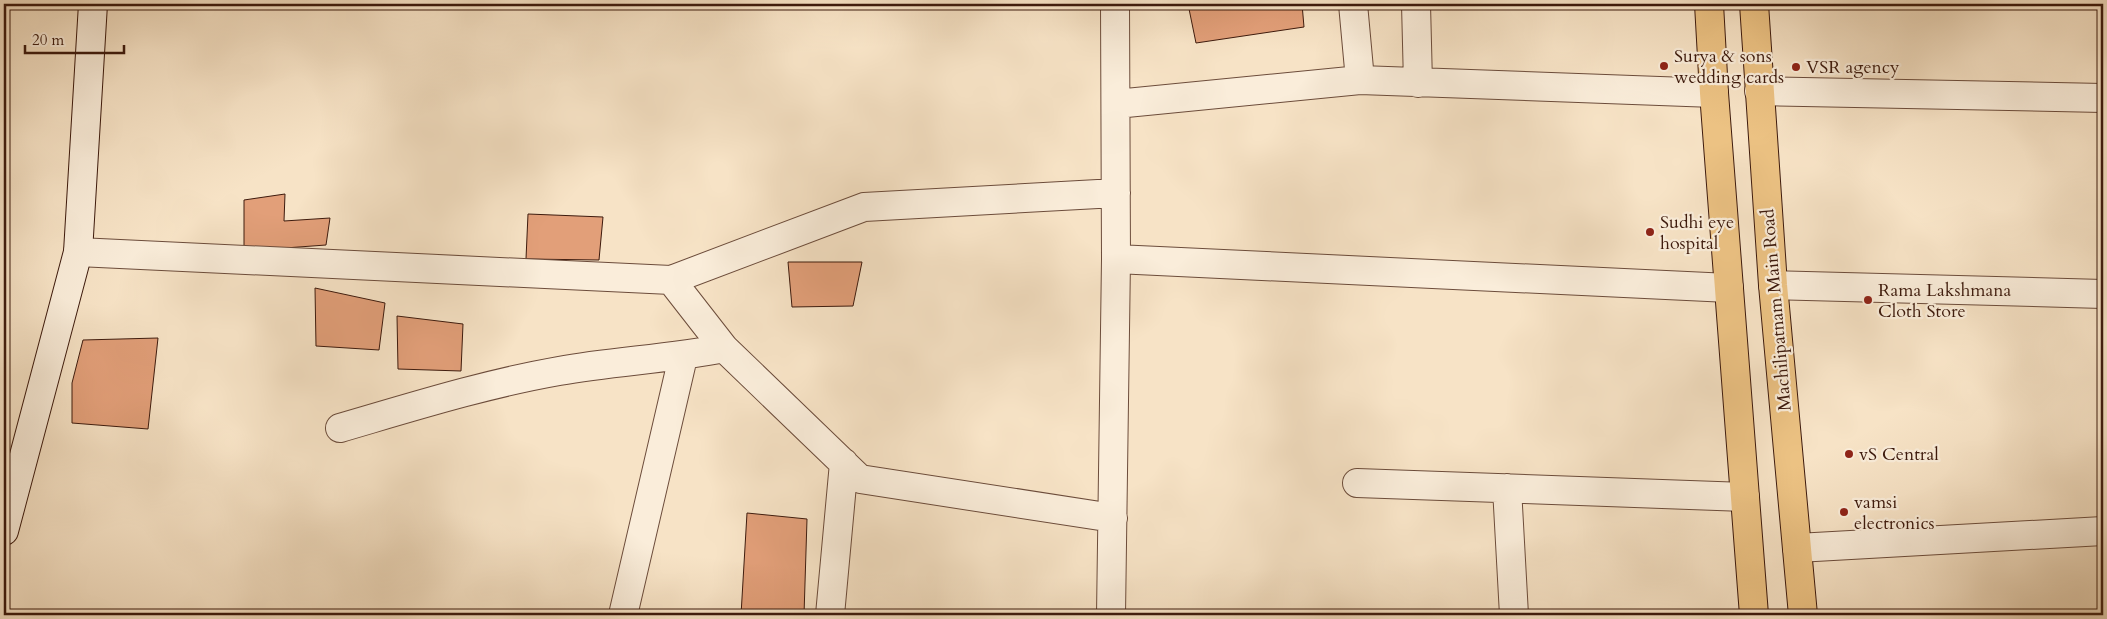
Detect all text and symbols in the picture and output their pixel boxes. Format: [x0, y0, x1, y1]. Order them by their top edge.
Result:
scale bar [25, 22, 124, 54]
text: 20 m [32, 30, 64, 50]
place label: Surya & sons wedding cards [1674, 44, 1784, 90]
place label: VSR agency [1806, 55, 1900, 80]
marker: Surya & sons wedding cards [1658, 60, 1670, 72]
marker: VSR agency [1790, 61, 1802, 73]
street label: Machilipatnam Main Road [1755, 207, 1798, 412]
place label: Sudhi eye hospital [1660, 210, 1734, 256]
marker: Sudhi eye hospital [1644, 226, 1656, 238]
place label: Rama Lakshmana Cloth Store [1878, 278, 2012, 324]
marker: Rama Lakshmana Cloth Store [1862, 294, 1874, 306]
place label: vS Central [1859, 442, 1939, 467]
marker: vS Central [1843, 448, 1855, 460]
place label: vamsi electronics [1854, 490, 1935, 536]
marker: vamsi electronics [1838, 506, 1850, 518]

